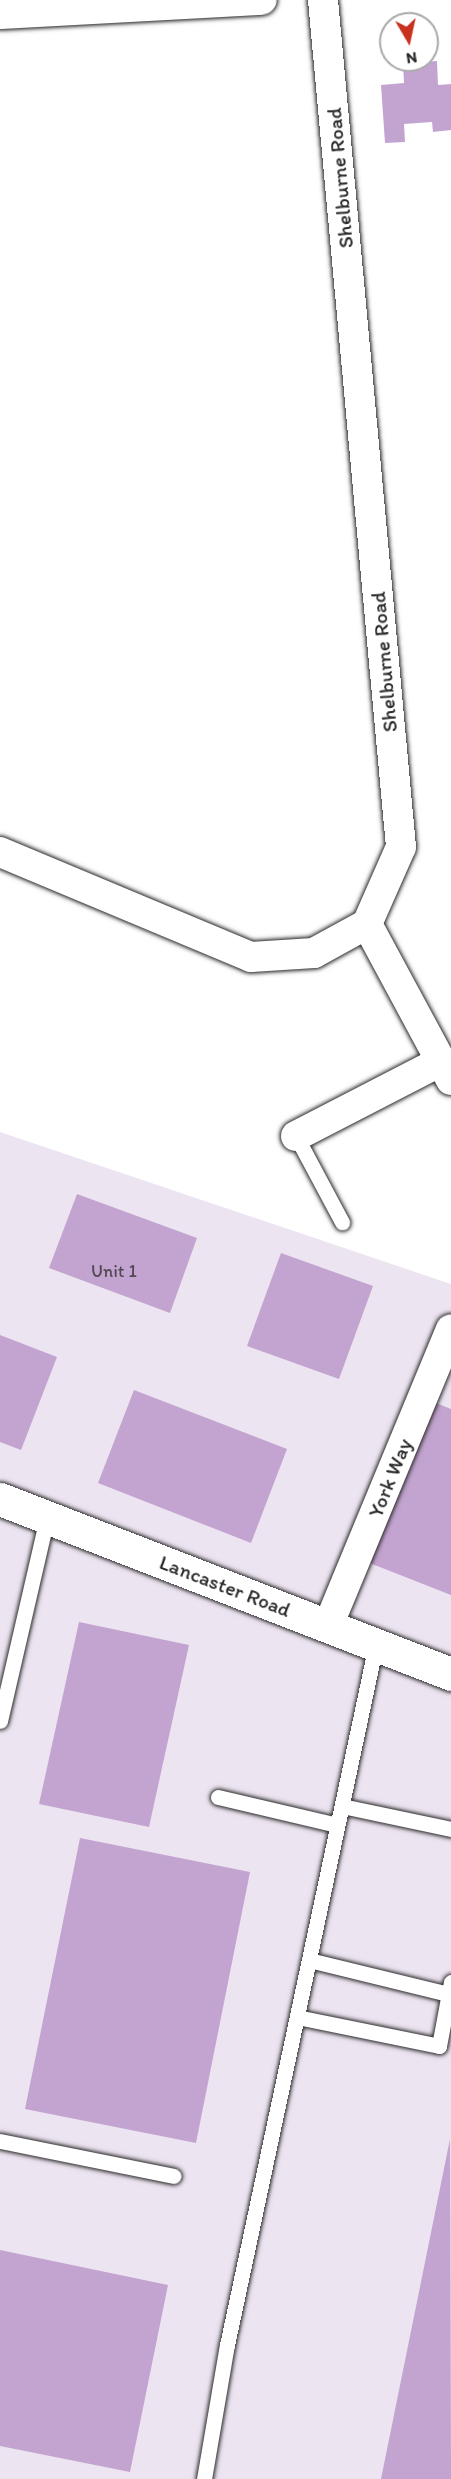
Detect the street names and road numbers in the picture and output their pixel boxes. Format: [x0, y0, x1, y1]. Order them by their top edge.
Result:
street label: Shelburne Road [321, 107, 359, 249]
street label: Shelburne Road [365, 591, 403, 733]
street label: York Way [363, 1435, 417, 1521]
street label: Lancaster Road [156, 1549, 294, 1623]

